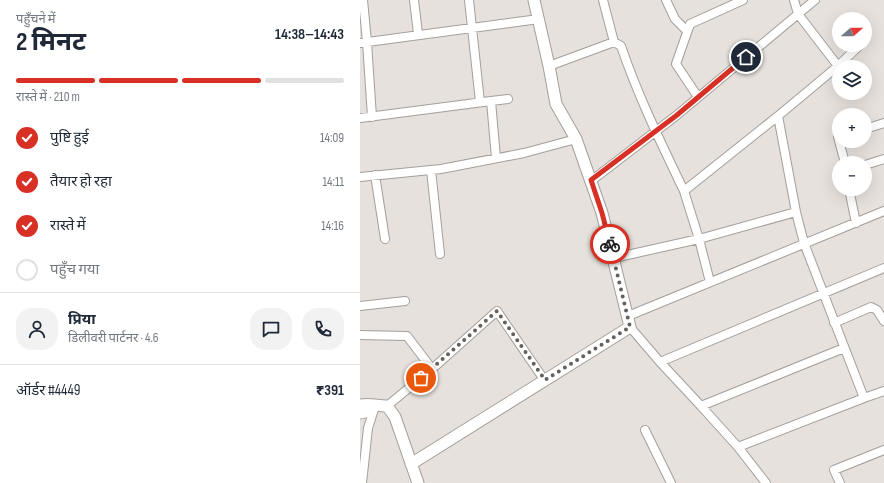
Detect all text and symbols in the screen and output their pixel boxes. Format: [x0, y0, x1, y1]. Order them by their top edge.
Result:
text: पहुँचने में [16, 11, 56, 27]
north arrow [832, 12, 872, 52]
map controls [832, 12, 872, 196]
text: 14:38–14:43 [275, 25, 344, 44]
text: 2 मिनट [16, 27, 86, 58]
pin [729, 40, 763, 74]
icon: home [735, 46, 757, 68]
button: layers [832, 60, 872, 100]
text: रास्ते में · 210 m [16, 89, 80, 105]
button: + [832, 108, 872, 148]
icon: check [16, 127, 38, 149]
text: पुष्टि हुई [50, 128, 89, 147]
text: 14:09 [320, 130, 344, 146]
button: − [832, 156, 872, 196]
icon: check [16, 171, 38, 193]
text: तैयार हो रहा [50, 172, 112, 191]
text: 14:11 [322, 174, 344, 190]
icon: check [16, 215, 38, 237]
text: रास्ते में [50, 216, 86, 235]
text: 14:16 [321, 218, 344, 234]
courier [590, 224, 630, 264]
icon: bike [599, 233, 621, 255]
text: पहुँच गया [50, 260, 99, 279]
button: person [16, 308, 58, 350]
button: chat [250, 308, 292, 350]
button: phone [302, 308, 344, 350]
text: प्रिया [68, 310, 96, 329]
text: डिलीवरी पार्टनर · 4.6 [68, 330, 158, 346]
pin [404, 361, 438, 395]
icon: bag [410, 367, 432, 389]
text: ऑर्डर #4449 [16, 381, 80, 400]
text: ₹391 [316, 381, 344, 400]

